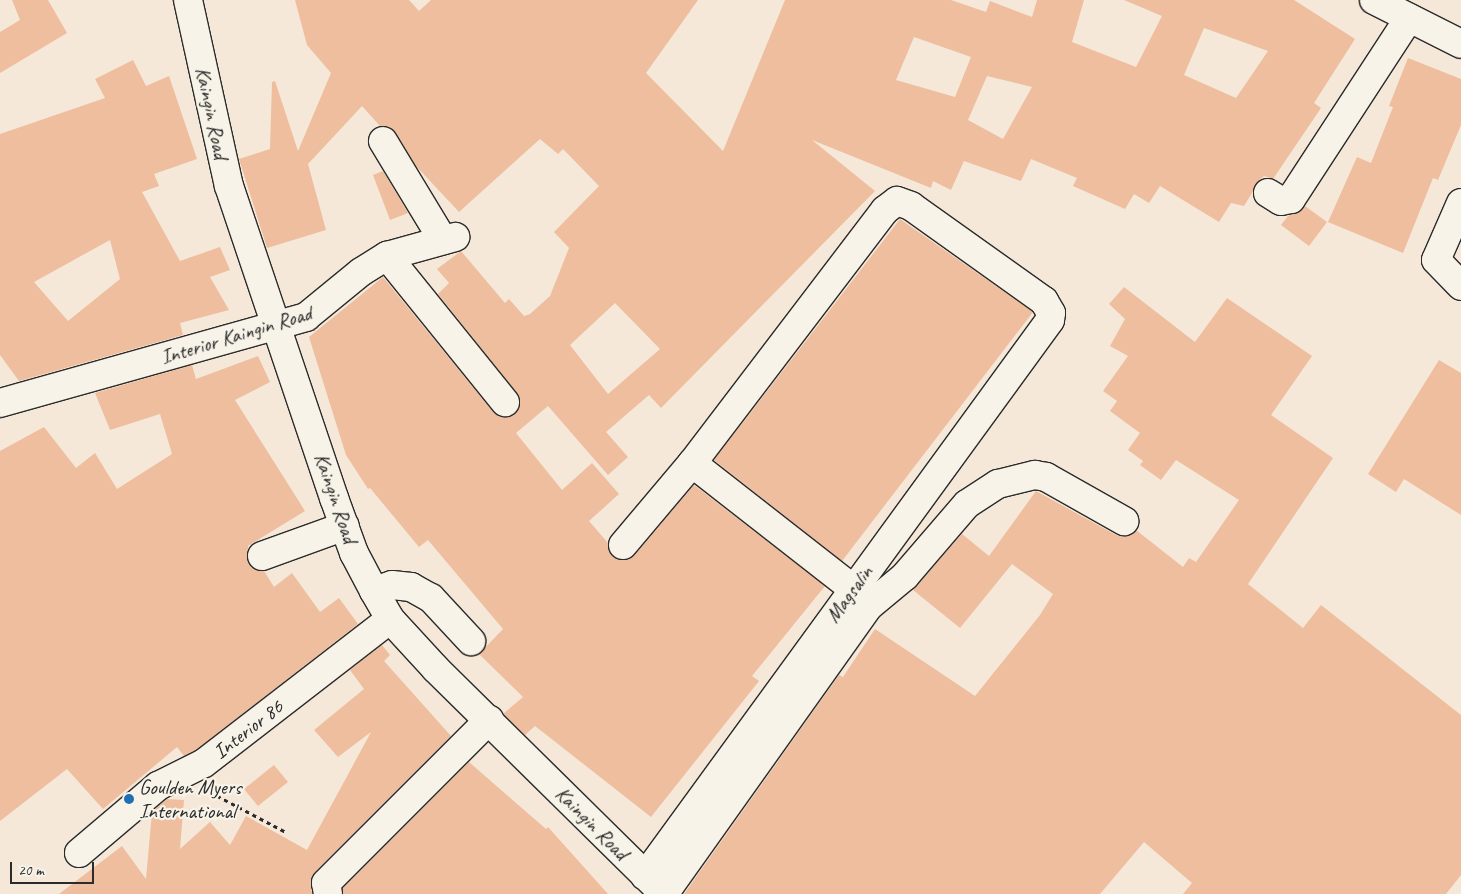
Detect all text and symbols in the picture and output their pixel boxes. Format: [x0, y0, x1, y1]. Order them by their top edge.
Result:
street label: Kaingin Road [190, 65, 234, 161]
street label: Interior Kaingin Road [158, 300, 314, 370]
street label: Kaingin Road [309, 450, 363, 546]
street label: Magsalin [820, 561, 878, 627]
street label: Interior 86 [208, 694, 288, 764]
place label: Goulden Myers International [139, 774, 241, 824]
street label: Kaingin Road [550, 781, 634, 865]
marker: Goulden Myers International [123, 793, 135, 805]
scale bar [12, 852, 96, 884]
text: 20 m [18, 861, 44, 880]

